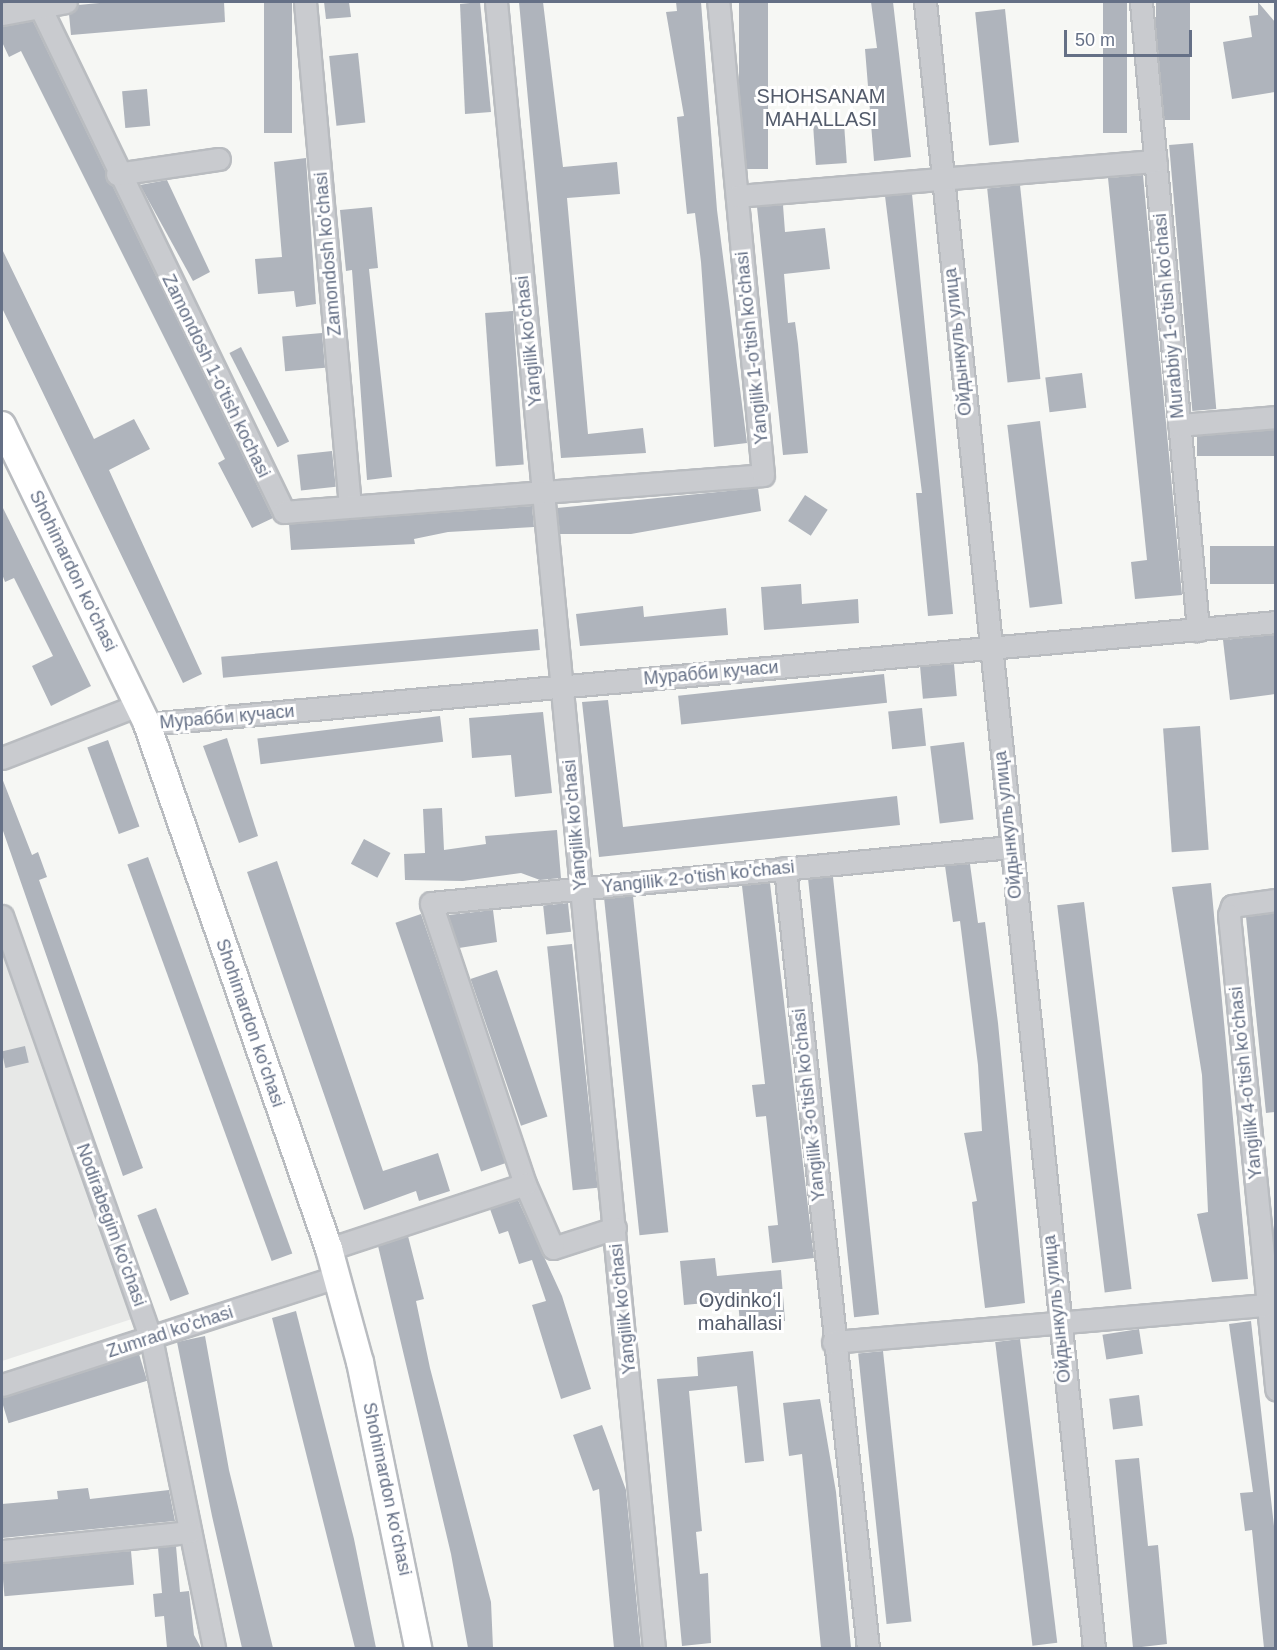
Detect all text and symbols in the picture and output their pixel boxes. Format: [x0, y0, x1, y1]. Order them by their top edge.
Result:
scale bar [1067, 18, 1194, 56]
text: 50 m [1075, 30, 1115, 50]
district label: SHOHSANAM MAHALLASI [750, 85, 892, 132]
street label: Zamondosh ko'chasi [310, 171, 346, 337]
street label: Murabbiy 1-o'tish ko'chasi [1149, 212, 1189, 420]
street label: Yangilik 1-o'tish ko'chasi [731, 251, 773, 445]
street label: Ойдынкуль улица [939, 267, 977, 417]
street label: Zamondosh 1-o'tish kochasi [157, 271, 275, 481]
street label: Yangilik ko'chasi [511, 275, 547, 407]
street label: Shohimardon ko'chasi [25, 487, 121, 655]
street label: Мурабби кучаси [643, 656, 779, 690]
street label: Мурабби кучаси [159, 700, 295, 734]
street label: Ойдынкуль улица [989, 750, 1027, 900]
street label: Yangilik ko'chasi [559, 759, 591, 891]
street label: Yangilik 2-o'tish ko'chasi [601, 856, 795, 898]
street label: Shohimardon ko'chasi [211, 936, 289, 1110]
street label: Yangilik 4-o'tish ko'chasi [1225, 986, 1267, 1180]
street label: Yangilik 3-o'tish ko'chasi [788, 1008, 830, 1202]
street label: Nodirabegim ko'chasi [72, 1141, 150, 1309]
street label: Ойдынкуль улица [1038, 1234, 1076, 1384]
street label: Yangilik ko'chasi [605, 1243, 641, 1375]
district label: Oydinkoʻl mahallasi [691, 1289, 789, 1336]
street label: Zumrad ko'chasi [104, 1301, 236, 1363]
street label: Shohimardon ko'chasi [358, 1400, 416, 1578]

